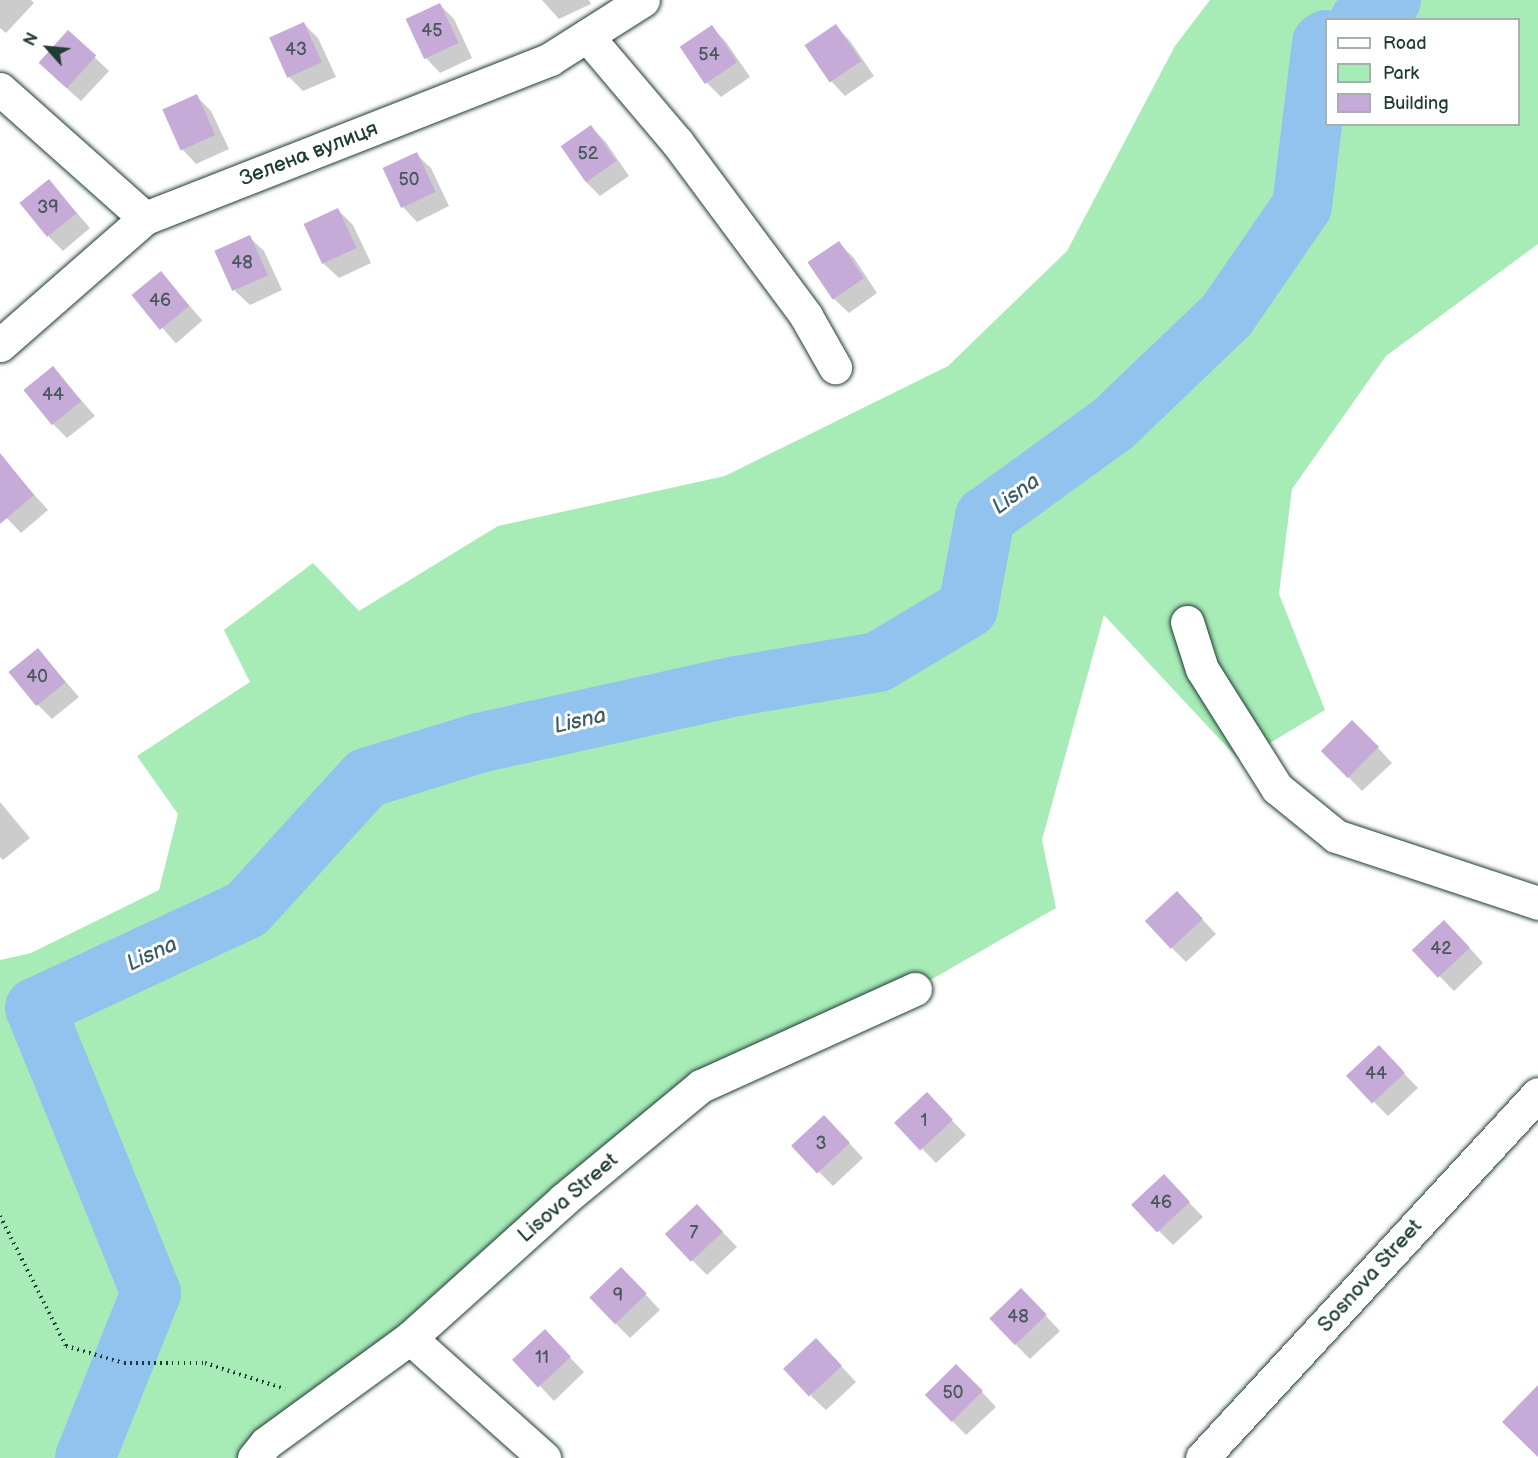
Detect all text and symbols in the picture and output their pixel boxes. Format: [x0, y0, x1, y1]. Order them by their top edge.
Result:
north arrow [18, 18, 78, 78]
legend [1325, 18, 1520, 126]
house number: 45 [421, 20, 443, 42]
text: N [20, 30, 43, 49]
text: Road [1383, 33, 1427, 54]
house number: 43 [285, 39, 307, 61]
house number: 54 [698, 44, 720, 66]
text: Park [1383, 63, 1419, 84]
text: Building [1383, 93, 1449, 114]
street label: Зелена вулиця [236, 116, 382, 192]
house number: 52 [578, 143, 598, 165]
house number: 50 [399, 169, 419, 191]
house number: 39 [37, 197, 59, 219]
house number: 48 [231, 252, 253, 274]
house number: 46 [149, 290, 171, 312]
house number: 44 [42, 384, 64, 406]
water label: Lisna [987, 468, 1045, 520]
house number: 40 [26, 666, 48, 688]
water label: Lisna [551, 702, 609, 740]
water label: Lisna [123, 931, 181, 977]
house number: 42 [1430, 938, 1452, 960]
house number: 44 [1365, 1063, 1387, 1085]
house number: 1 [921, 1110, 927, 1132]
house number: 3 [815, 1133, 827, 1155]
street label: Lisova Street [513, 1148, 623, 1248]
house number: 46 [1150, 1192, 1172, 1214]
street label: Sosnova Street [1313, 1214, 1427, 1338]
house number: 7 [690, 1222, 698, 1244]
house number: 9 [613, 1285, 623, 1307]
house number: 48 [1007, 1306, 1029, 1328]
house number: 11 [535, 1347, 549, 1369]
house number: 50 [943, 1382, 963, 1404]

